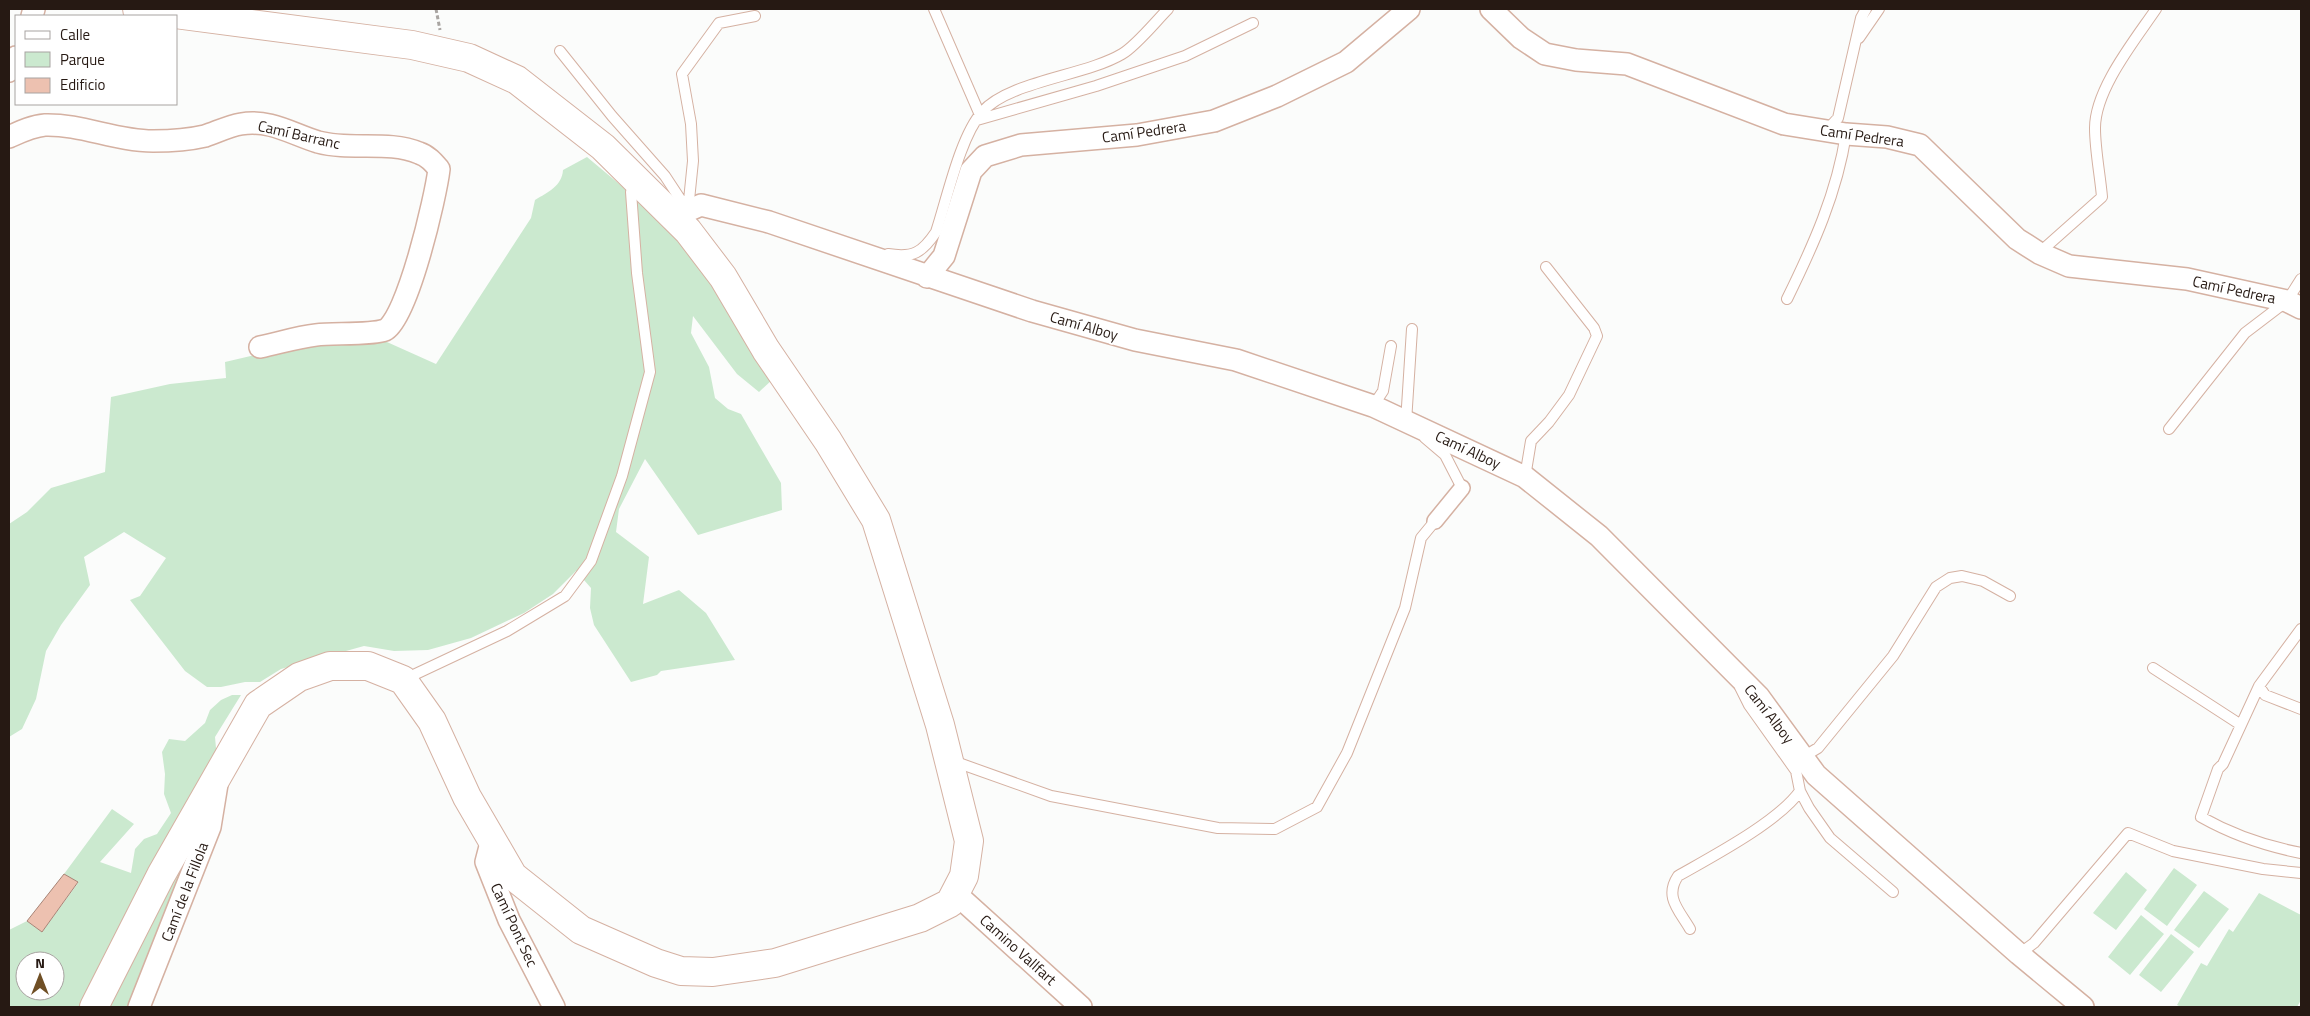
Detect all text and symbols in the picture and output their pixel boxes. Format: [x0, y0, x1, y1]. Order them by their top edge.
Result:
legend [15, 15, 178, 105]
text: Calle [60, 23, 90, 46]
text: Parque [60, 48, 105, 71]
text: Edificio [60, 73, 105, 96]
street label: Camí Barranc [256, 114, 343, 155]
street label: Camí Pedrera [1101, 114, 1188, 149]
street label: Camí Pedrera [1819, 118, 1906, 153]
street label: Camí Pedrera [2190, 269, 2278, 310]
street label: Camí Alboy [1047, 305, 1121, 346]
street label: Camí Alboy [1432, 424, 1505, 475]
street label: Camí Alboy [1739, 679, 1800, 748]
street label: Camí de la Fillola [155, 838, 214, 945]
street label: Camí Pont Sec [485, 879, 544, 971]
street label: Camino Vallfart [975, 909, 1062, 991]
north arrow [15, 951, 65, 1001]
text: N [35, 952, 45, 973]

